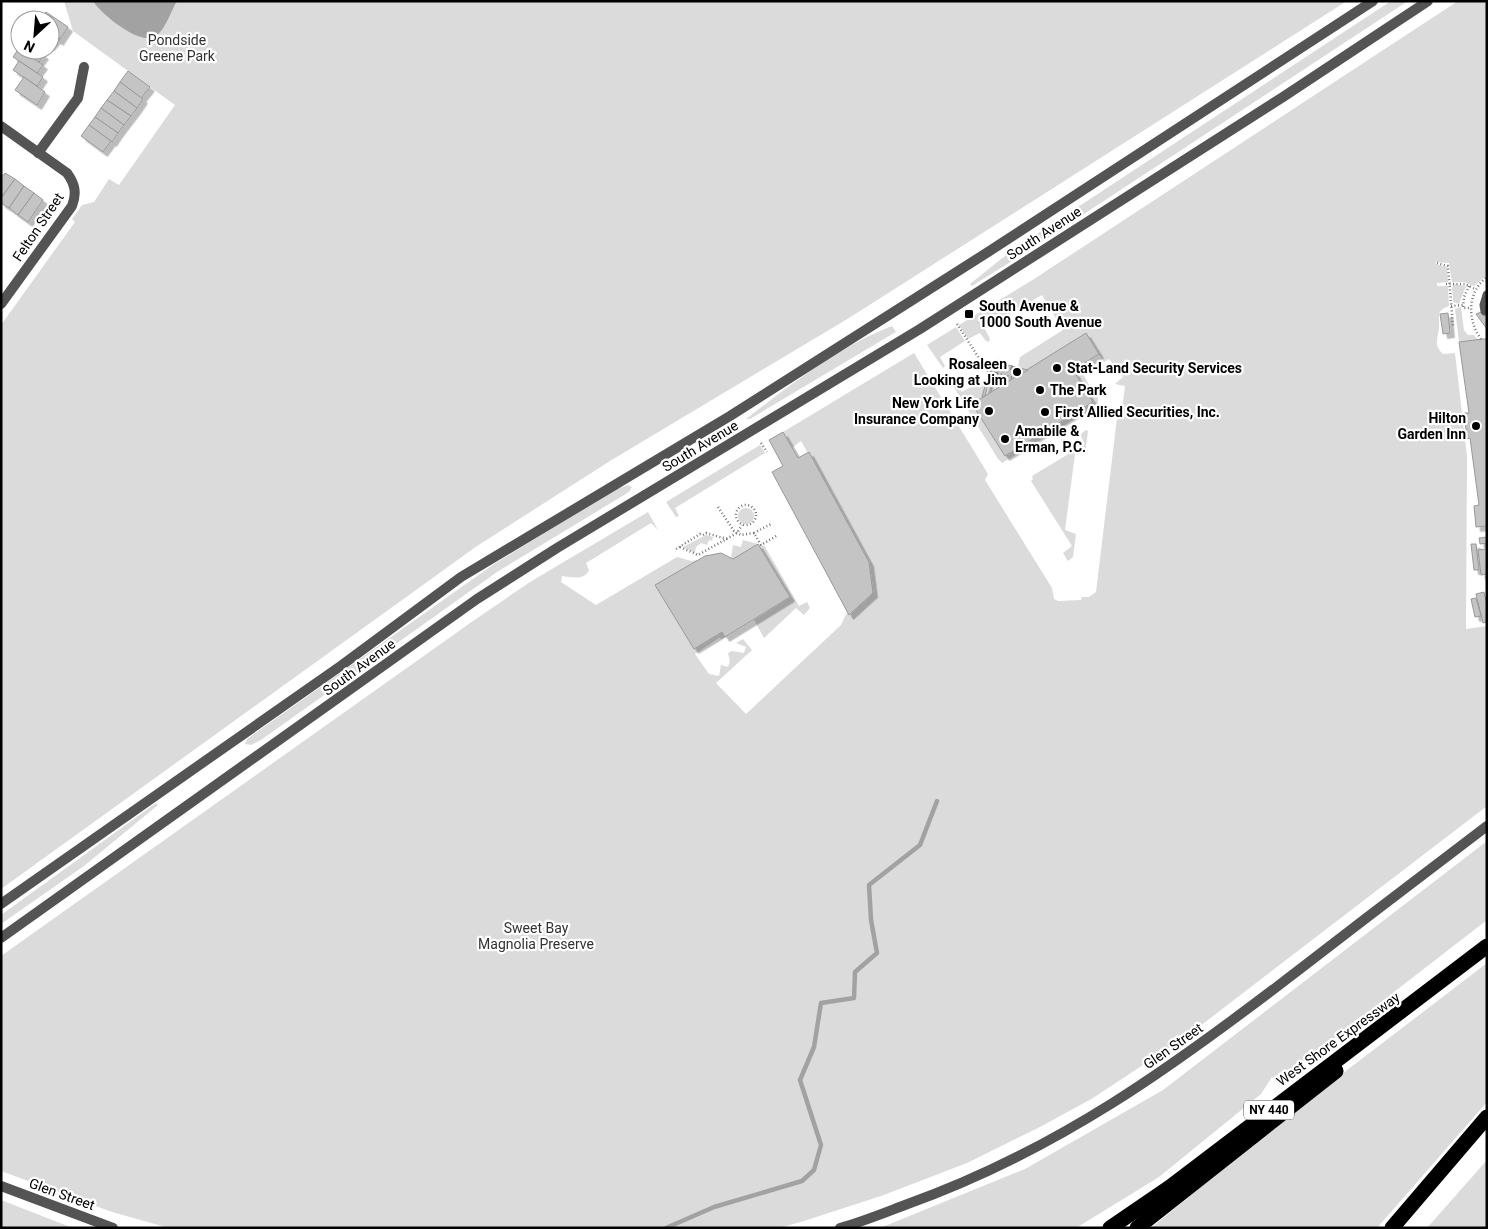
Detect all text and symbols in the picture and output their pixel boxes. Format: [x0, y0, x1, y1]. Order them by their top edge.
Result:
north arrow [10, 10, 60, 60]
park label: Pondside Greene Park [139, 32, 216, 64]
text: N [21, 37, 37, 56]
street label: Felton Street [9, 189, 67, 264]
street label: South Avenue [1004, 203, 1084, 263]
place label: South Avenue & 1000 South Avenue [979, 298, 1102, 330]
marker: South Avenue & 1000 South Avenue [963, 308, 975, 320]
place label: Rosaleen Looking at Jim [914, 356, 1007, 388]
place label: Stat-Land Security Services [1067, 360, 1242, 376]
marker: Stat-Land Security Services [1051, 362, 1063, 374]
marker: Rosaleen Looking at Jim [1011, 366, 1023, 378]
place label: The Park [1050, 382, 1107, 398]
marker: The Park [1034, 384, 1046, 396]
place label: New York Life Insurance Company [854, 395, 980, 427]
place label: First Allied Securities, Inc. [1055, 404, 1220, 420]
marker: New York Life Insurance Company [983, 405, 995, 417]
marker: First Allied Securities, Inc. [1039, 406, 1051, 418]
place label: Hilton Garden Inn [1397, 410, 1466, 442]
street label: South Avenue [659, 417, 741, 475]
marker: Hilton Garden Inn [1470, 420, 1482, 432]
place label: Amabile & Erman, P.C. [1015, 423, 1086, 455]
marker: Amabile & Erman, P.C. [999, 433, 1011, 445]
street label: South Avenue [320, 635, 398, 699]
park label: Sweet Bay Magnolia Preserve [478, 920, 594, 952]
street label: West Shore Expressway [1273, 989, 1403, 1089]
street label: Glen Street [1140, 1020, 1206, 1072]
road number: NY 440 [1244, 1100, 1294, 1120]
street label: Glen Street [27, 1175, 97, 1213]

